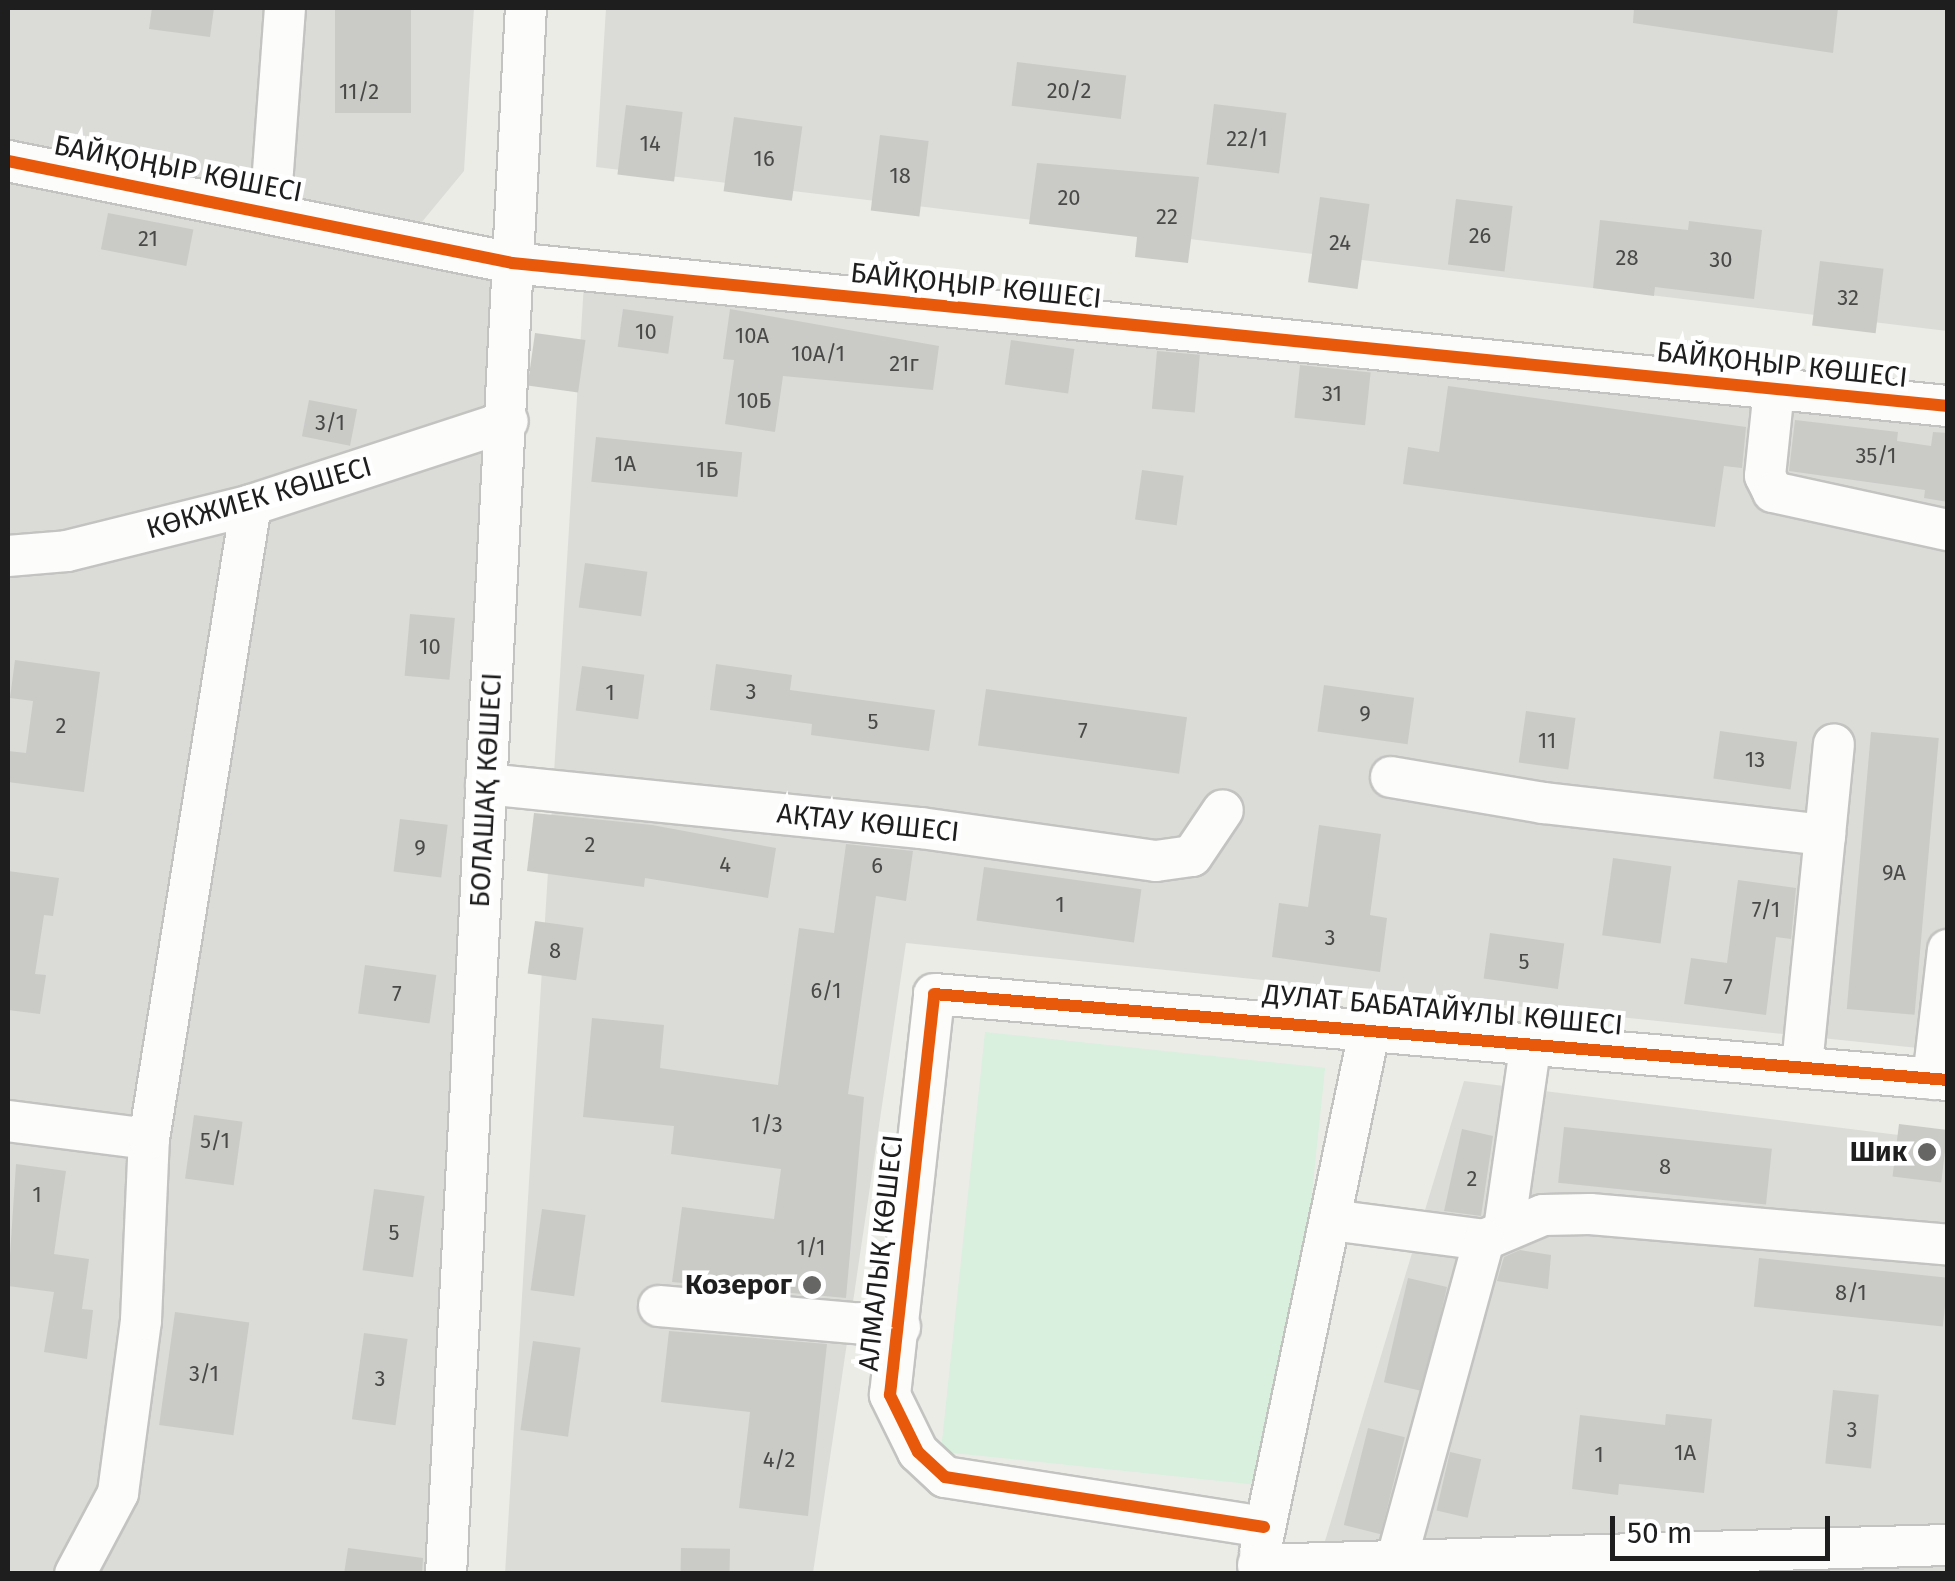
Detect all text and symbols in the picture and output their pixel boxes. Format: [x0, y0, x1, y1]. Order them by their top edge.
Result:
house number: 20/2 [1047, 78, 1091, 104]
house number: 11/2 [339, 79, 379, 105]
house number: 22/1 [1226, 126, 1268, 152]
street label: БАЙҚОҢЫР КӨШЕСІ [51, 128, 305, 210]
house number: 14 [639, 131, 661, 157]
house number: 16 [753, 146, 775, 172]
house number: 18 [889, 163, 911, 189]
house number: 20 [1057, 185, 1081, 211]
house number: 22 [1156, 204, 1178, 230]
house number: 26 [1469, 223, 1491, 249]
house number: 21 [138, 226, 158, 252]
house number: 24 [1329, 230, 1351, 256]
house number: 28 [1615, 245, 1639, 271]
house number: 30 [1709, 247, 1733, 273]
street label: БАЙҚОҢЫР КӨШЕСІ [849, 256, 1103, 316]
house number: 32 [1837, 285, 1859, 311]
house number: 10 [635, 319, 657, 345]
house number: 10А [735, 323, 769, 349]
street label: БАЙҚОҢЫР КӨШЕСІ [1655, 335, 1909, 395]
house number: 10А/1 [791, 341, 845, 367]
house number: 21г [889, 351, 919, 377]
house number: 31 [1322, 381, 1342, 407]
house number: 10Б [737, 388, 771, 414]
house number: 3/1 [315, 410, 345, 436]
house number: 35/1 [1855, 443, 1897, 469]
street label: КӨКЖИЕК КӨШЕСІ [142, 450, 376, 546]
house number: 1А [614, 451, 636, 477]
house number: 1Б [696, 457, 718, 483]
house number: 10 [419, 634, 441, 660]
street label: БОЛАШАҚ КӨШЕСІ [463, 672, 509, 908]
house number: 3 [746, 679, 756, 705]
house number: 1 [605, 680, 615, 706]
house number: 9 [1359, 701, 1371, 727]
house number: 5 [867, 709, 879, 735]
house number: 2 [56, 713, 66, 739]
house number: 7 [1078, 718, 1088, 744]
house number: 11 [1538, 728, 1556, 754]
house number: 13 [1745, 747, 1765, 773]
street label: АҚТАУ КӨШЕСІ [775, 797, 961, 849]
house number: 2 [585, 832, 595, 858]
house number: 9 [414, 835, 426, 861]
house number: 4 [719, 852, 731, 878]
house number: 6 [871, 853, 883, 879]
house number: 9А [1882, 860, 1906, 886]
house number: 1 [1055, 892, 1065, 918]
house number: 7/1 [1752, 897, 1780, 923]
house number: 3 [1325, 925, 1335, 951]
house number: 8 [549, 938, 561, 964]
house number: 5 [1518, 949, 1530, 975]
house number: 7 [1723, 974, 1733, 1000]
house number: 6/1 [811, 978, 841, 1004]
street label: ДУЛАТ БАБАТАЙҰЛЫ КӨШЕСІ [1262, 978, 1624, 1042]
house number: 7 [392, 981, 402, 1007]
house number: 1/3 [751, 1112, 783, 1138]
house number: 5/1 [200, 1128, 230, 1154]
street label: АЛМАЛЫҚ КӨШЕСІ [852, 1133, 910, 1373]
place label: Шик [1850, 1135, 1907, 1169]
marker: Шик [1916, 1141, 1938, 1163]
house number: 8 [1659, 1154, 1671, 1180]
house number: 2 [1467, 1166, 1477, 1192]
house number: 1 [32, 1182, 42, 1208]
house number: 5 [388, 1220, 400, 1246]
house number: 1/1 [796, 1235, 826, 1261]
place label: Козерог [685, 1268, 792, 1302]
marker: Козерог [801, 1274, 823, 1296]
house number: 8/1 [1835, 1280, 1867, 1306]
house number: 3/1 [189, 1361, 219, 1387]
house number: 3 [375, 1366, 385, 1392]
house number: 3 [1847, 1417, 1857, 1443]
house number: 1А [1674, 1440, 1696, 1466]
house number: 1 [1594, 1442, 1604, 1468]
house number: 4/2 [763, 1447, 795, 1473]
scale bar [1615, 1496, 1835, 1558]
text: 50 m [1627, 1515, 1692, 1551]

